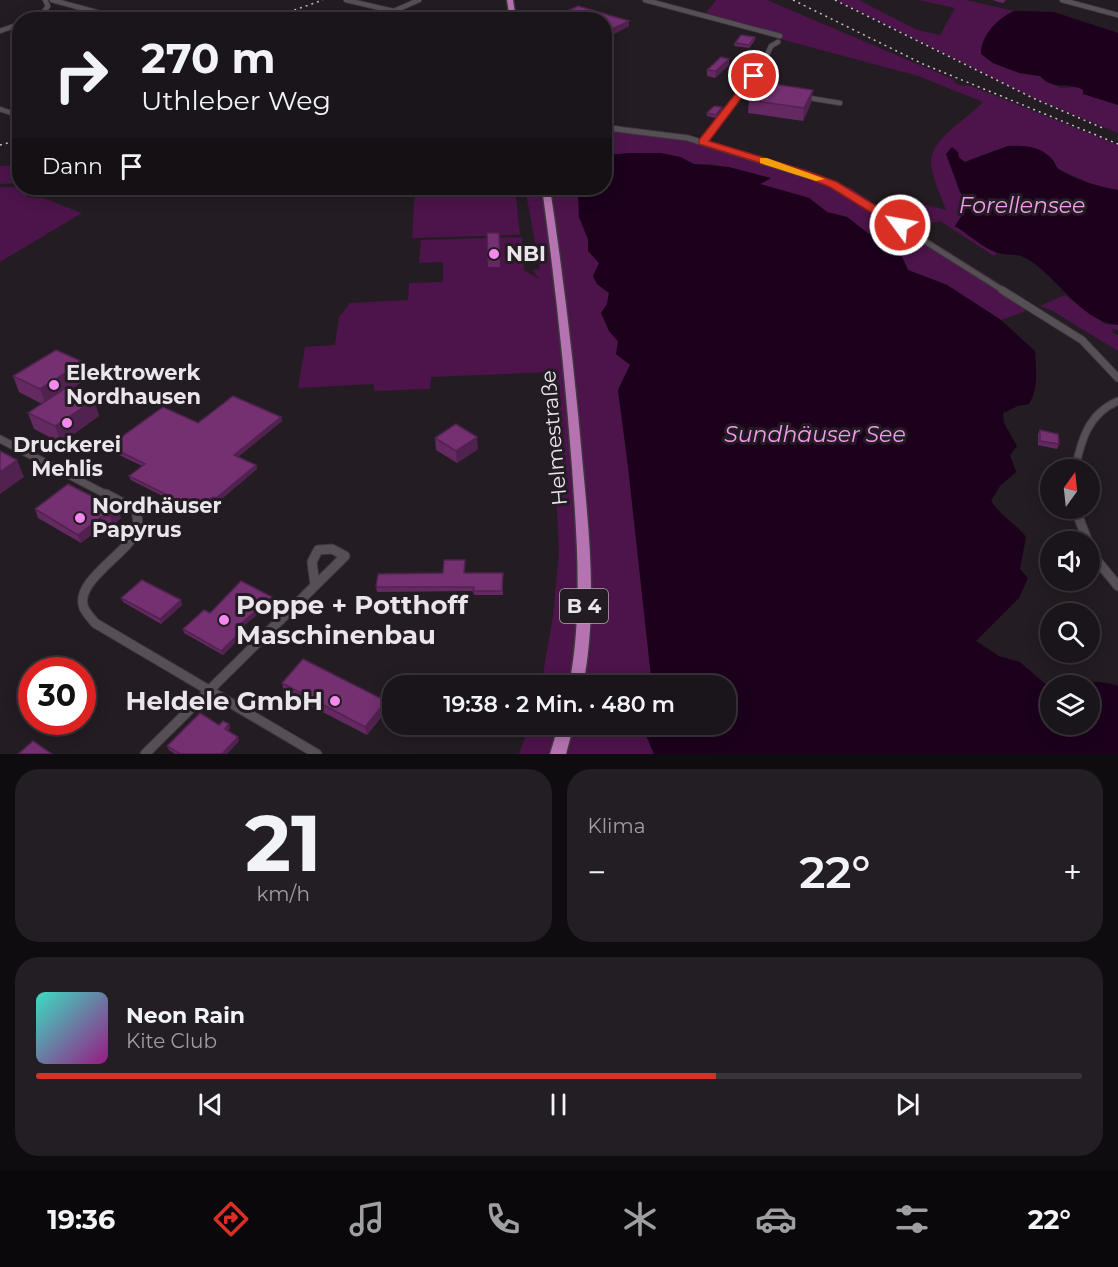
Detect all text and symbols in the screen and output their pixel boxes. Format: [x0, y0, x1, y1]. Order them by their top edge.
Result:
text: 270 m [141, 32, 275, 84]
icon: right [42, 36, 120, 114]
pin [728, 50, 779, 101]
icon: arrive [737, 59, 770, 92]
text: Uthleber Weg [141, 84, 331, 117]
icon: arrive [115, 150, 148, 183]
text: Dann [42, 153, 103, 180]
water label: Forellensee [959, 192, 1085, 219]
position arrow [868, 193, 932, 257]
place label: NBI [506, 241, 546, 266]
marker: NBI [487, 247, 501, 261]
place label: Elektrowerk Nordhausen [66, 360, 201, 409]
street label: Helmestraße [535, 369, 572, 507]
marker: Elektrowerk Nordhausen [47, 378, 61, 392]
marker: Druckerei Mehlis [60, 416, 74, 430]
water label: Sundhäuser See [724, 421, 906, 448]
place label: Druckerei Mehlis [13, 432, 121, 481]
north arrow [1040, 459, 1100, 519]
map controls [1040, 459, 1100, 735]
place label: Nordhäuser Papyrus [92, 493, 221, 542]
marker: Nordhäuser Papyrus [73, 511, 87, 525]
button: sound [1040, 531, 1100, 591]
place label: Poppe + Potthoff Maschinenbau [236, 589, 469, 651]
road number: B 4 [560, 589, 608, 623]
button: search [1040, 603, 1100, 663]
marker: Poppe + Potthoff Maschinenbau [217, 613, 231, 627]
speed limit sign: 30 [18, 657, 96, 735]
button: layers [1040, 675, 1100, 735]
place label: Heldele GmbH [126, 685, 323, 717]
text: 19:38 · 2 Min. · 480 m [443, 691, 675, 718]
marker: Heldele GmbH [328, 694, 342, 708]
text: 21 [245, 795, 322, 891]
text: Klima [588, 814, 646, 838]
text: 22° [799, 844, 870, 899]
text: − [588, 852, 606, 892]
text: + [1063, 852, 1082, 892]
text: km/h [257, 882, 310, 906]
text: Neon Rain [126, 1002, 245, 1029]
text: Kite Club [126, 1029, 217, 1053]
icon: previous [194, 1088, 227, 1121]
icon: pause [542, 1088, 575, 1121]
icon: next [891, 1088, 924, 1121]
icon: directions [210, 1198, 252, 1240]
icon: music [346, 1198, 388, 1240]
icon: phone [482, 1198, 524, 1240]
icon: climate [619, 1198, 661, 1240]
icon: car [755, 1198, 797, 1240]
icon: filters [891, 1198, 933, 1240]
text: 19:36 [47, 1203, 115, 1236]
text: 22° [1028, 1203, 1071, 1236]

